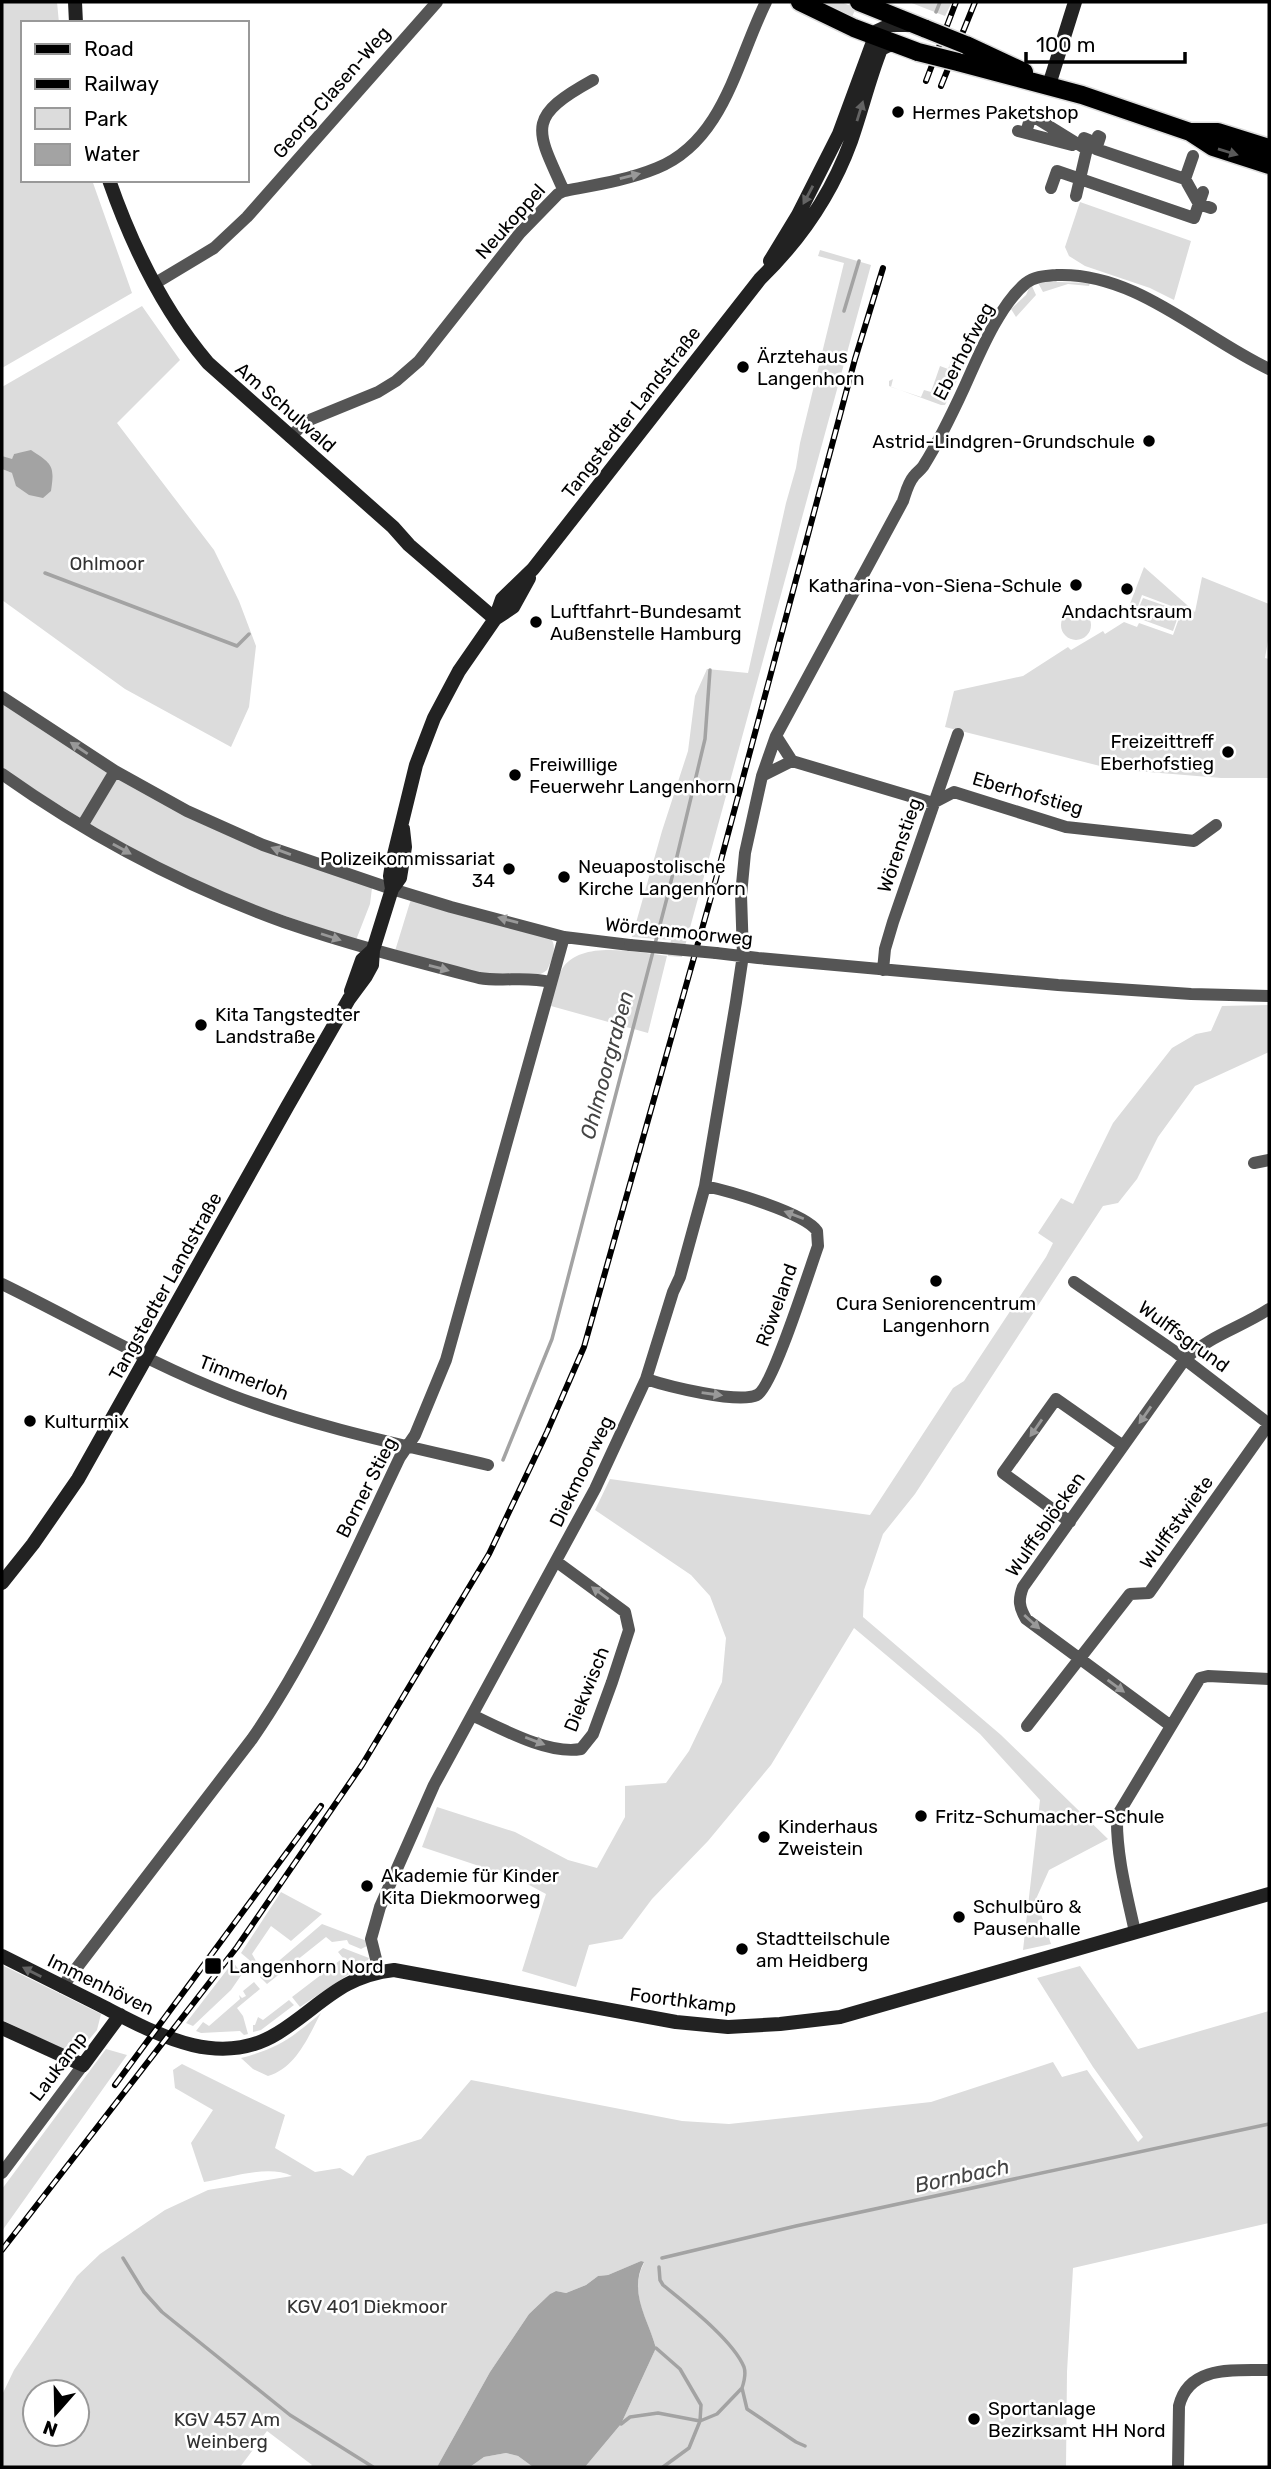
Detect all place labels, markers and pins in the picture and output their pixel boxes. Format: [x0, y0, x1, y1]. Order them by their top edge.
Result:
place label: Hermes Paketshop [912, 101, 1079, 124]
marker: Hermes Paketshop [890, 104, 906, 120]
place label: Ärztehaus Langenhorn [757, 345, 864, 390]
marker: Ärztehaus Langenhorn [735, 359, 751, 375]
place label: Astrid-Lindgren-Grundschule [872, 430, 1135, 453]
marker: Astrid-Lindgren-Grundschule [1141, 433, 1157, 449]
place label: Katharina-von-Siena-Schule [808, 574, 1062, 597]
marker: Katharina-von-Siena-Schule [1068, 577, 1084, 593]
marker: Andachtsraum [1119, 581, 1135, 597]
place label: Luftfahrt-Bundesamt Außenstelle Hamburg [550, 600, 742, 645]
place label: Andachtsraum [1062, 600, 1192, 623]
marker: Luftfahrt-Bundesamt Außenstelle Hamburg [528, 614, 544, 630]
place label: Freizeittreff Eberhofstieg [1100, 730, 1215, 775]
marker: Freizeittreff Eberhofstieg [1220, 744, 1236, 760]
place label: Freiwillige Feuerwehr Langenhorn [529, 753, 736, 798]
marker: Freiwillige Feuerwehr Langenhorn [507, 767, 523, 783]
place label: Polizeikommissariat 34 [320, 847, 496, 892]
place label: Neuapostolische Kirche Langenhorn [578, 855, 746, 900]
marker: Polizeikommissariat 34 [501, 861, 517, 877]
marker: Neuapostolische Kirche Langenhorn [556, 869, 572, 885]
place label: Kita Tangstedter Landstraße [215, 1003, 361, 1048]
marker: Kita Tangstedter Landstraße [193, 1017, 209, 1033]
marker: Cura Seniorencentrum Langenhorn [928, 1273, 944, 1289]
place label: Cura Seniorencentrum Langenhorn [836, 1292, 1036, 1337]
place label: Kulturmix [44, 1410, 129, 1433]
marker: Kulturmix [22, 1413, 38, 1429]
place label: Fritz-Schumacher-Schule [935, 1805, 1164, 1828]
marker: Fritz-Schumacher-Schule [913, 1808, 929, 1824]
place label: Kinderhaus Zweistein [778, 1815, 878, 1860]
marker: Kinderhaus Zweistein [756, 1829, 772, 1845]
place label: Akademie für Kinder Kita Diekmoorweg [381, 1864, 560, 1909]
marker: Akademie für Kinder Kita Diekmoorweg [359, 1878, 375, 1894]
place label: Schulbüro & Pausenhalle [973, 1895, 1081, 1940]
marker: Schulbüro & Pausenhalle [951, 1909, 967, 1925]
place label: Stadtteilschule am Heidberg [756, 1927, 890, 1972]
marker: Stadtteilschule am Heidberg [734, 1941, 750, 1957]
place label: Langenhorn Nord [229, 1955, 384, 1978]
marker: Langenhorn Nord [203, 1956, 223, 1976]
place label: Sportanlage Bezirksamt HH Nord [988, 2397, 1166, 2442]
marker: Sportanlage Bezirksamt HH Nord [966, 2411, 982, 2427]

